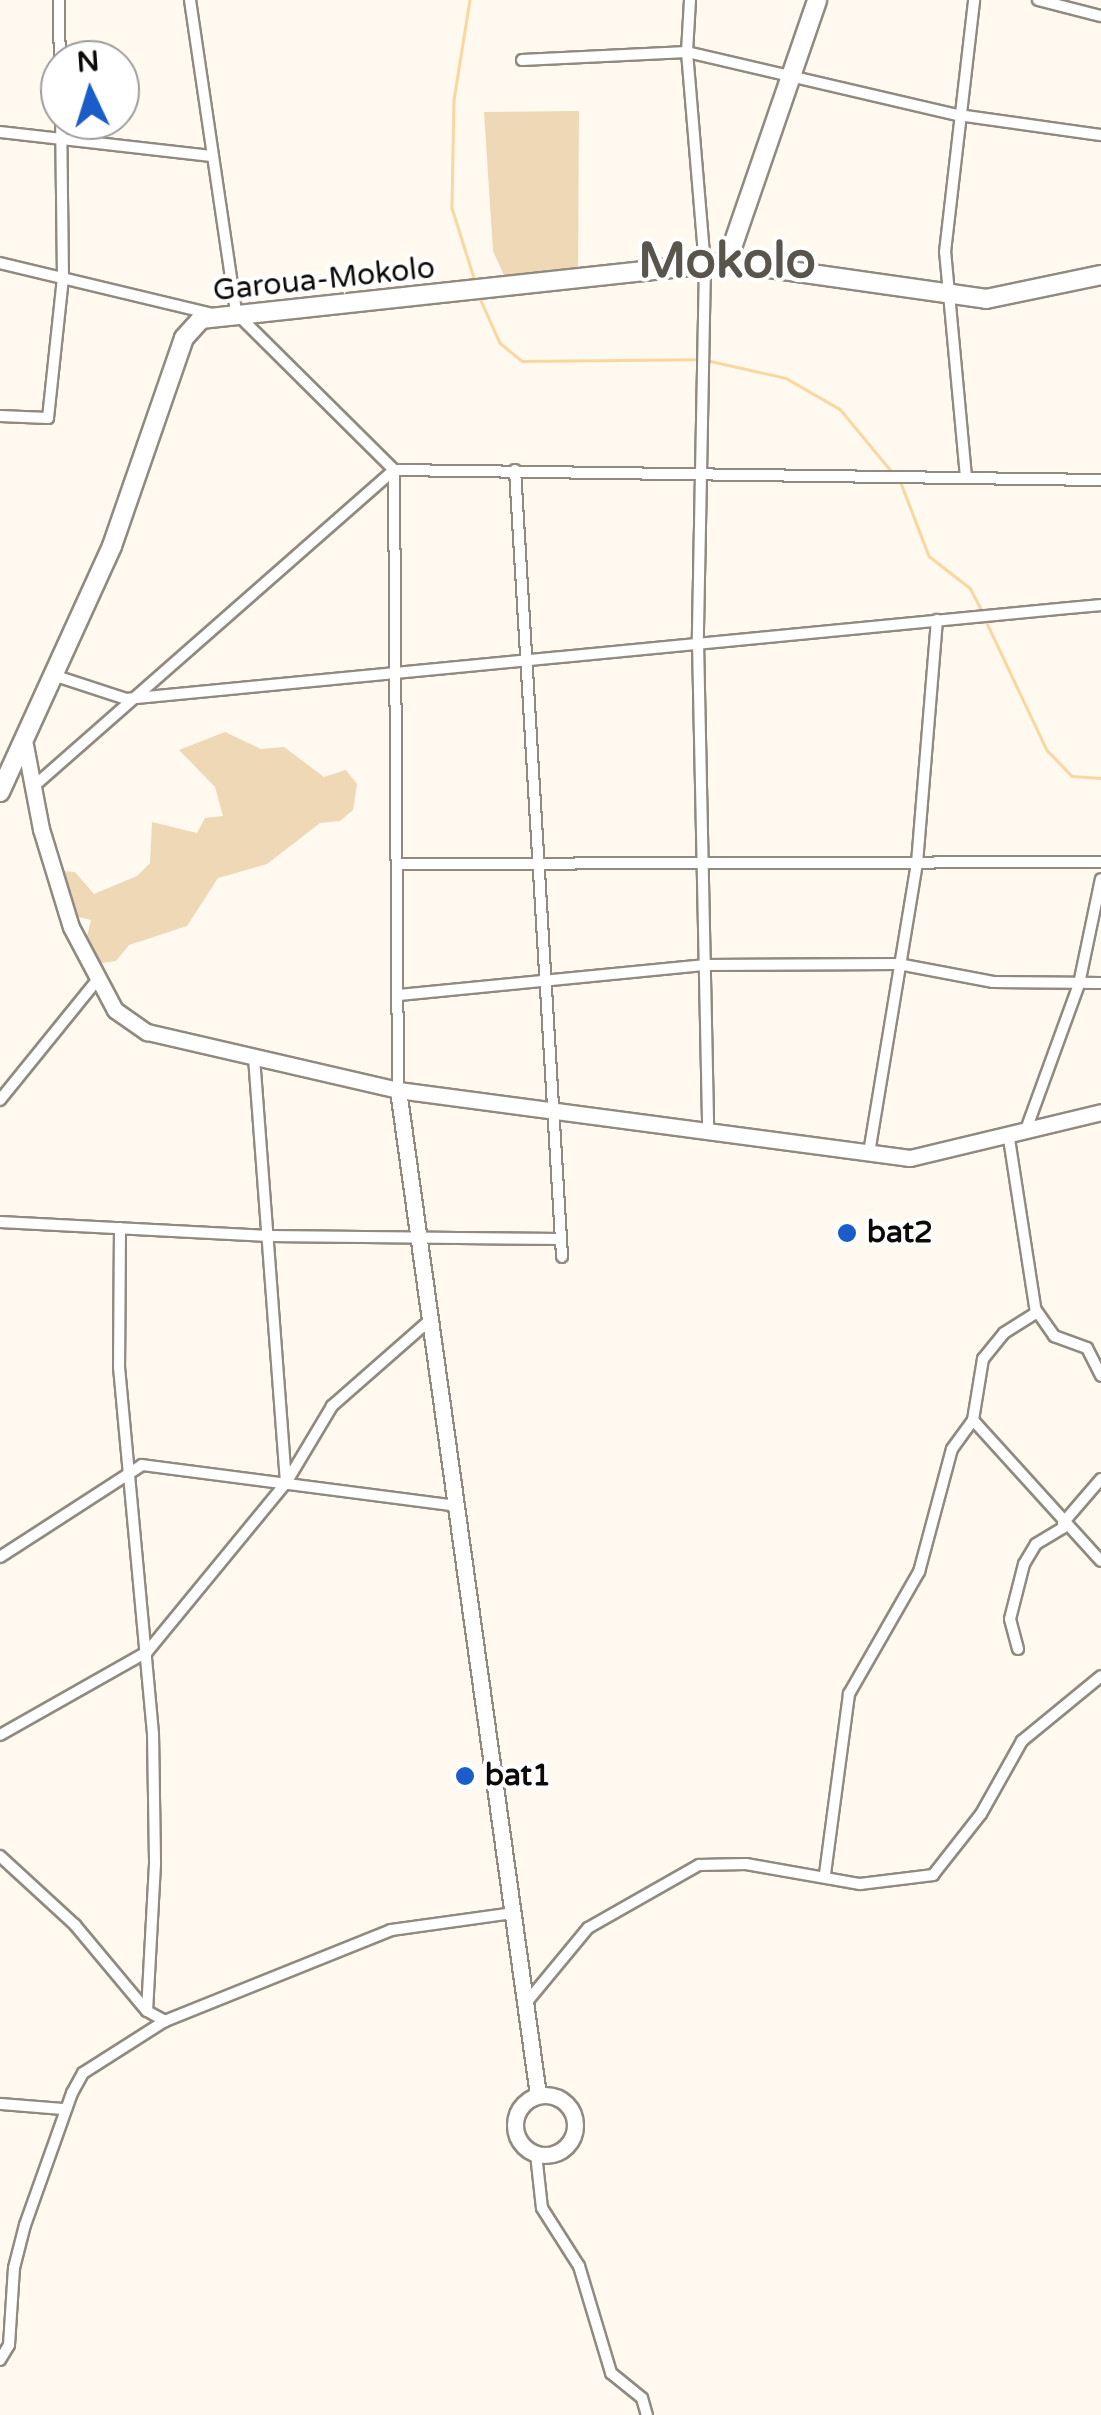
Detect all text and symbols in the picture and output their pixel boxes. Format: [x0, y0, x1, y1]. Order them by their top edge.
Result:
north arrow [40, 40, 140, 140]
text: N [76, 44, 100, 80]
district label: Mokolo [638, 232, 816, 292]
street label: Garoua-Mokolo [211, 250, 437, 310]
place label: bat2 [867, 1215, 933, 1251]
marker: bat2 [836, 1222, 858, 1244]
place label: bat1 [485, 1758, 551, 1794]
marker: bat1 [454, 1765, 476, 1787]

